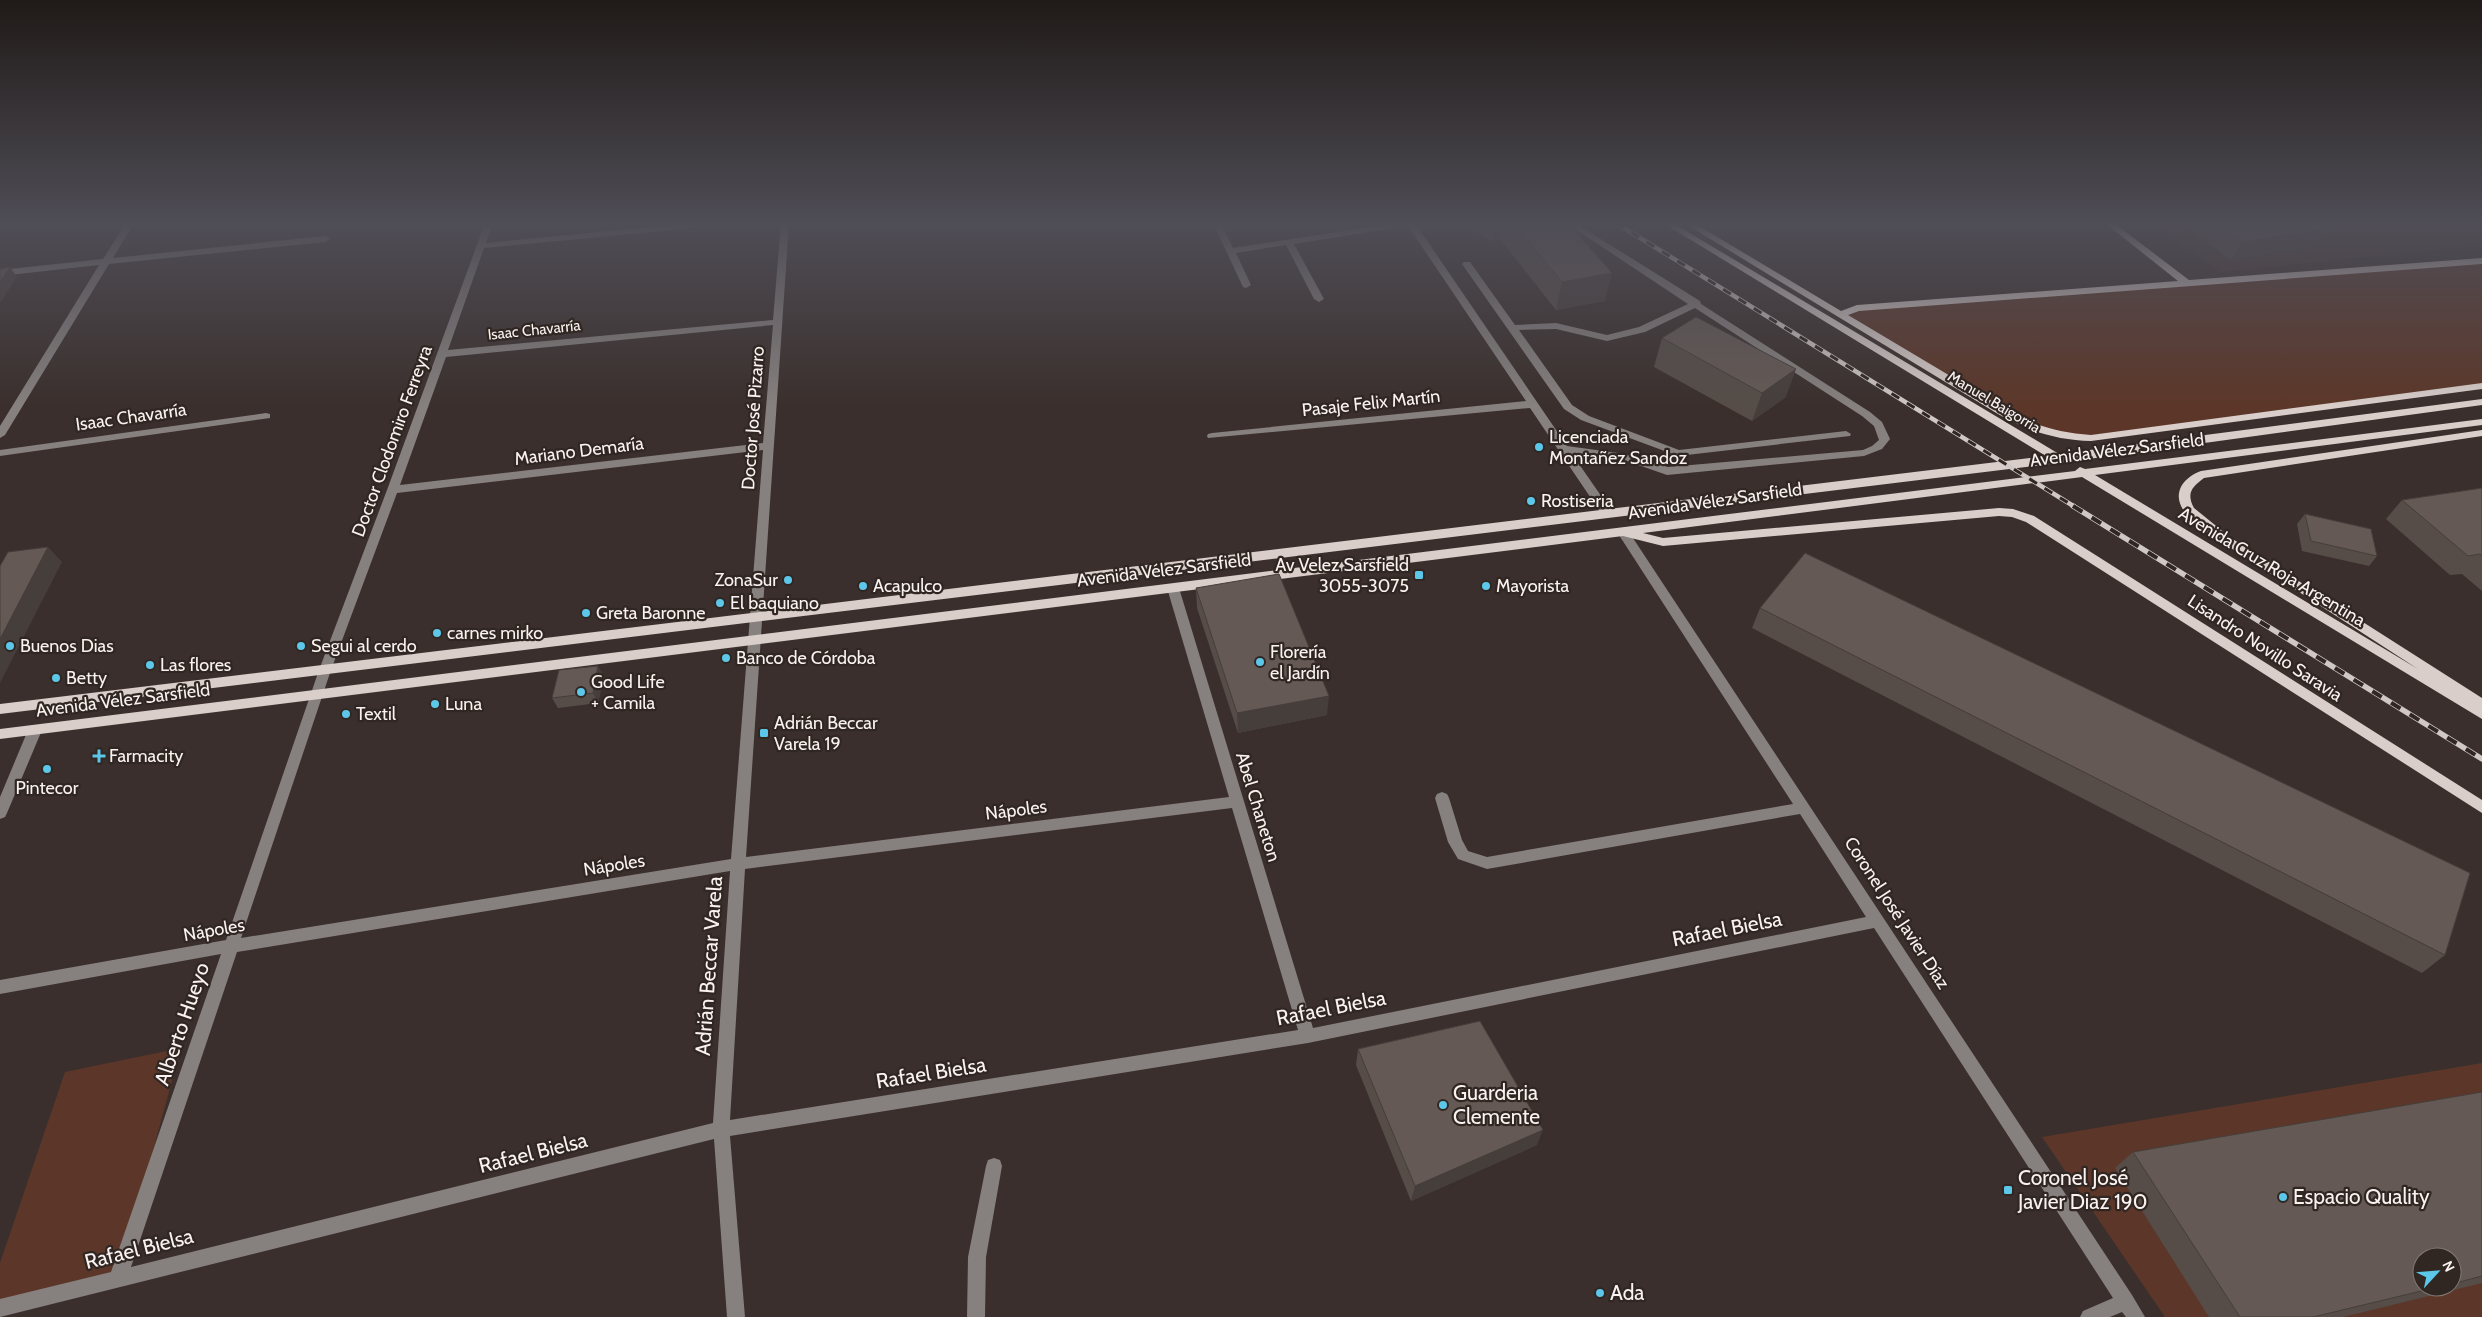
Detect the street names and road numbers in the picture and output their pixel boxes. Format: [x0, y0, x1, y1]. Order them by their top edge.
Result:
street label: Isaac Chavarría [487, 316, 582, 344]
street label: Doctor Clodomiro Ferreyra [347, 342, 437, 540]
street label: Doctor José Pizarro [737, 345, 769, 490]
street label: Manuel Baigorria [1944, 367, 2044, 437]
street label: Pasaje Felix Martín [1301, 385, 1441, 421]
street label: Isaac Chavarría [74, 398, 188, 436]
street label: Avenida Vélez Sarsfield [2029, 428, 2205, 472]
street label: Mariano Demaría [513, 432, 645, 470]
street label: Avenida Vélez Sarsfield [1627, 478, 1803, 524]
street label: Avenida Cruz Roja Argentina [2175, 503, 2370, 632]
street label: Avenida Vélez Sarsfield [1076, 548, 1252, 592]
street label: Lisandro Novillo Saravia [2184, 590, 2347, 706]
street label: Avenida Vélez Sarsfield [35, 678, 211, 722]
street label: Abel Chaneton [1231, 750, 1285, 864]
street label: Nápoles [984, 795, 1048, 825]
street label: Coronel José Javier Díaz [1840, 833, 1955, 994]
street label: Nápoles [582, 849, 646, 881]
street label: Adrián Beccar Varela [690, 875, 727, 1057]
street label: Rafael Bielsa [1670, 906, 1784, 951]
street label: Nápoles [182, 914, 246, 946]
street label: Alberto Hueyo [149, 959, 214, 1089]
street label: Rafael Bielsa [1274, 985, 1388, 1030]
street label: Rafael Bielsa [874, 1051, 988, 1094]
street label: Rafael Bielsa [476, 1127, 590, 1178]
street label: Rafael Bielsa [82, 1223, 196, 1274]

